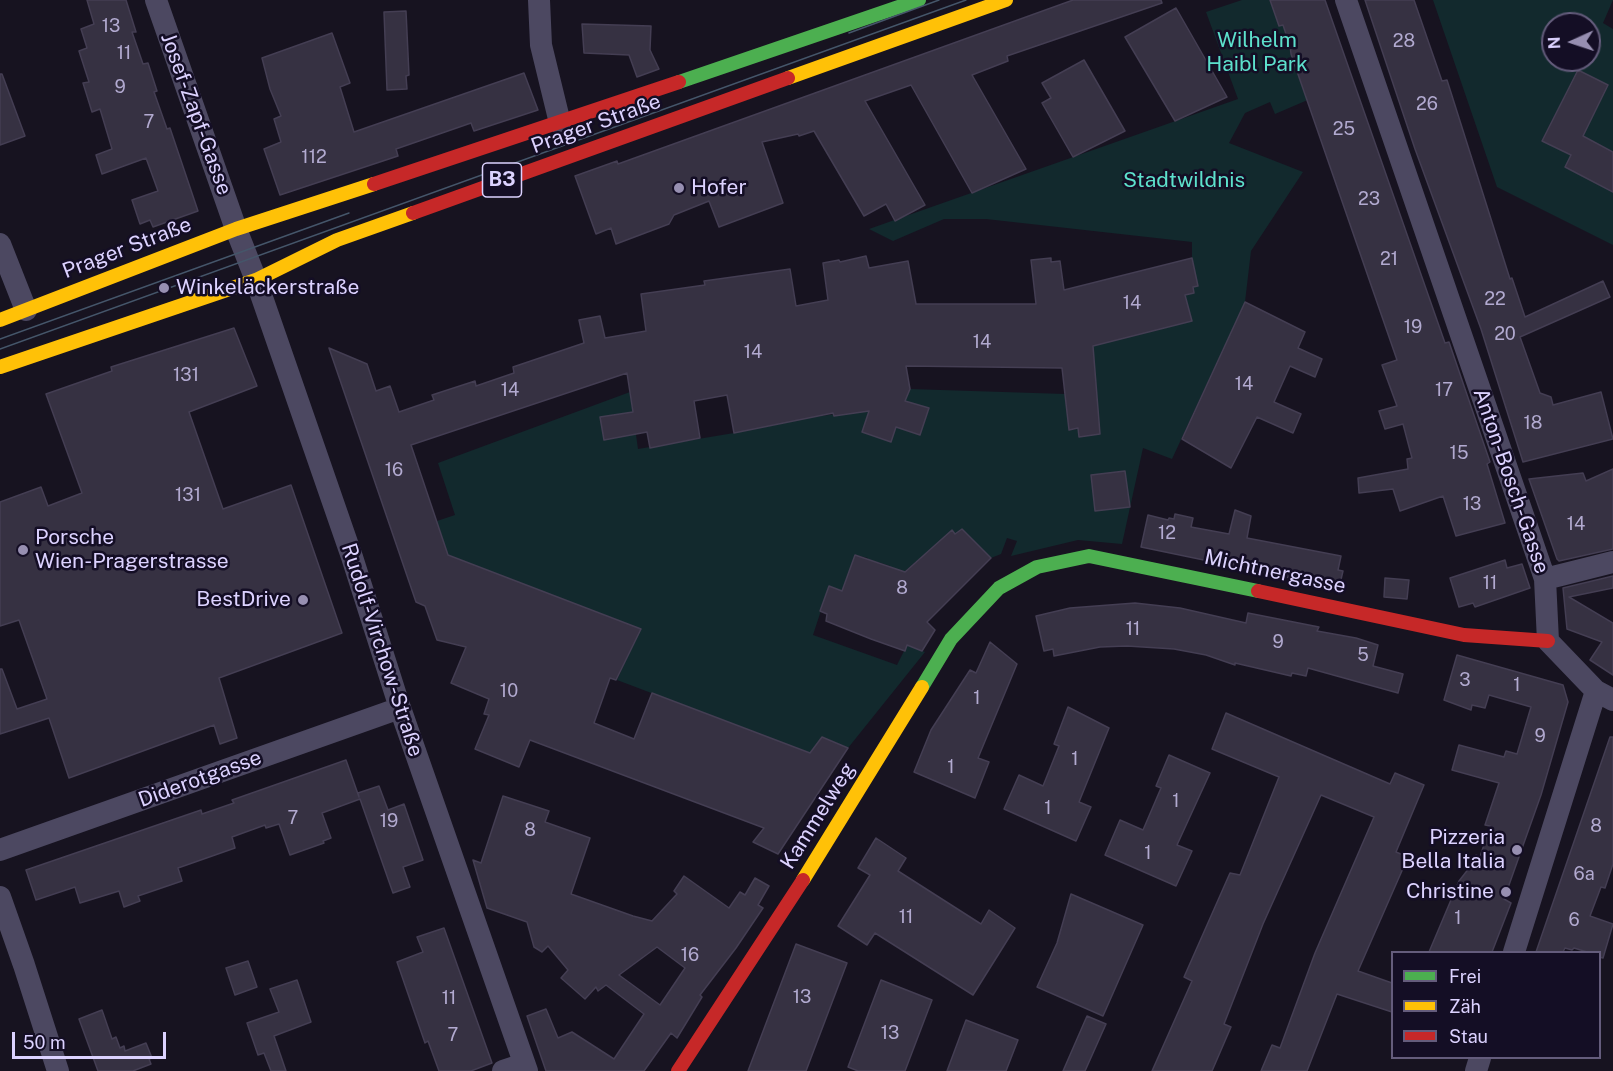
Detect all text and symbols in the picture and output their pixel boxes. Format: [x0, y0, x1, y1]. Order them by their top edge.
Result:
north arrow [1541, 12, 1601, 72]
house number: 13 [102, 15, 120, 37]
park label: Wilhelm Haibl Park [1206, 28, 1308, 78]
street label: Josef-Zapf-Gasse [155, 29, 237, 199]
house number: 28 [1393, 30, 1415, 52]
text: N [1545, 36, 1564, 50]
house number: 11 [117, 42, 131, 64]
house number: 9 [114, 76, 126, 98]
street label: Prager Straße [528, 89, 664, 159]
house number: 26 [1416, 93, 1438, 115]
house number: 7 [144, 111, 154, 133]
house number: 25 [1333, 118, 1355, 140]
house number: 112 [301, 146, 327, 168]
road number: B3 [482, 163, 522, 197]
park label: Stadtwildnis [1123, 168, 1245, 194]
place label: Hofer [691, 175, 747, 201]
marker: Hofer [672, 181, 686, 195]
house number: 23 [1358, 188, 1380, 210]
street label: Prager Straße [59, 212, 195, 284]
house number: 21 [1380, 248, 1398, 270]
place label: Winkeläckerstraße [176, 275, 359, 301]
marker: Winkeläckerstraße [157, 281, 171, 295]
house number: 22 [1484, 288, 1506, 310]
house number: 14 [1123, 292, 1141, 314]
house number: 19 [1404, 316, 1422, 338]
house number: 20 [1494, 323, 1516, 345]
house number: 14 [973, 331, 991, 353]
house number: 14 [744, 341, 762, 363]
house number: 131 [173, 364, 199, 386]
house number: 14 [1235, 373, 1253, 395]
house number: 14 [501, 379, 519, 401]
house number: 17 [1435, 379, 1453, 401]
street label: Anton-Bosch-Gasse [1467, 385, 1555, 577]
house number: 18 [1524, 412, 1542, 434]
house number: 15 [1450, 442, 1468, 464]
house number: 16 [385, 459, 403, 481]
house number: 131 [175, 484, 201, 506]
house number: 13 [1463, 493, 1481, 515]
house number: 14 [1567, 513, 1585, 535]
house number: 12 [1158, 522, 1176, 544]
place label: Porsche Wien-Pragerstrasse [35, 525, 229, 575]
street label: Rudolf-Virchow-Straße [336, 540, 428, 760]
marker: Porsche Wien-Pragerstrasse [16, 543, 30, 557]
street label: Michtnergasse [1202, 545, 1348, 599]
house number: 11 [1483, 572, 1497, 594]
house number: 8 [896, 577, 908, 599]
place label: BestDrive [196, 587, 291, 613]
marker: BestDrive [296, 593, 310, 607]
house number: 11 [1126, 618, 1140, 640]
house number: 9 [1272, 631, 1284, 653]
house number: 5 [1357, 644, 1369, 666]
house number: 3 [1459, 669, 1471, 691]
house number: 1 [1513, 674, 1521, 696]
house number: 10 [500, 680, 518, 702]
house number: 1 [973, 687, 981, 709]
house number: 9 [1534, 725, 1546, 747]
street label: Diderotgasse [135, 745, 265, 813]
house number: 1 [1071, 748, 1079, 770]
house number: 1 [947, 756, 955, 778]
street label: Kammelweg [775, 758, 861, 874]
house number: 1 [1172, 790, 1180, 812]
house number: 1 [1044, 797, 1052, 819]
house number: 7 [288, 807, 298, 829]
house number: 19 [380, 810, 398, 832]
house number: 8 [1590, 815, 1602, 837]
house number: 8 [524, 819, 536, 841]
place label: Pizzeria Bella Italia [1401, 825, 1505, 875]
house number: 1 [1144, 842, 1152, 864]
marker: Pizzeria Bella Italia [1510, 843, 1524, 857]
house number: 6a [1573, 863, 1595, 885]
place label: Christine [1406, 879, 1494, 905]
marker: Christine [1499, 885, 1513, 899]
house number: 11 [899, 906, 913, 928]
house number: 1 [1454, 907, 1462, 929]
house number: 6 [1568, 909, 1580, 931]
house number: 16 [681, 944, 699, 966]
legend [1391, 951, 1601, 1059]
text: Frei [1449, 966, 1481, 987]
house number: 13 [793, 986, 811, 1008]
house number: 11 [442, 987, 456, 1009]
text: Zäh [1449, 996, 1481, 1017]
scale bar [15, 1020, 170, 1058]
house number: 13 [881, 1022, 899, 1044]
house number: 7 [448, 1024, 458, 1046]
text: Stau [1449, 1026, 1488, 1047]
text: 50 m [23, 1032, 66, 1053]

